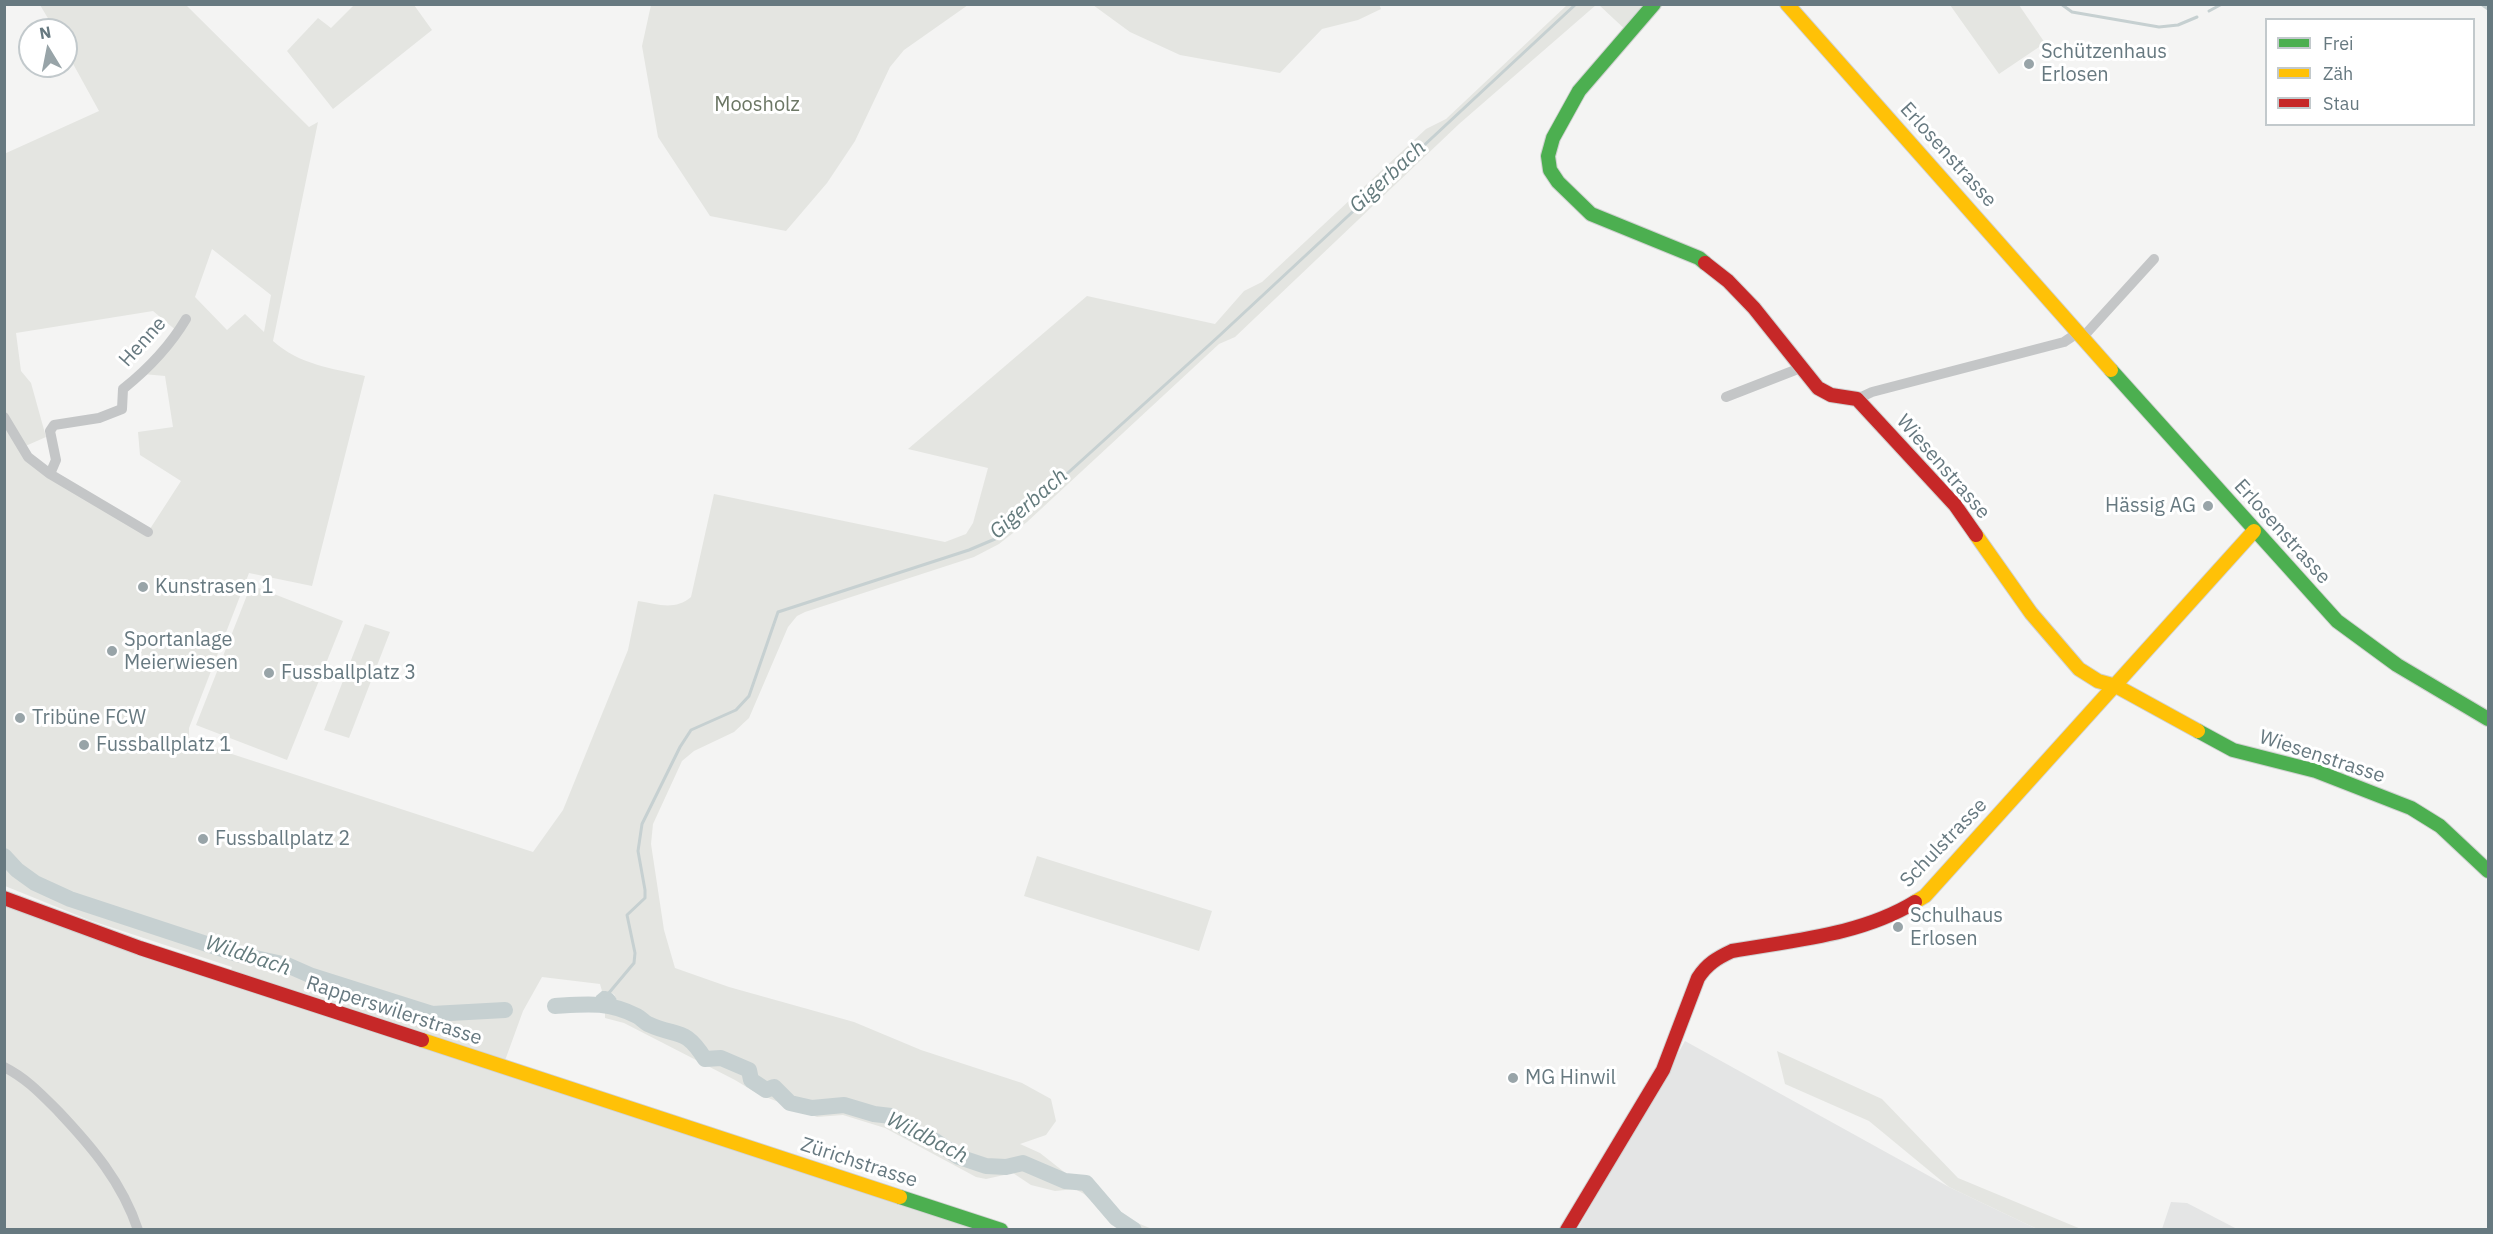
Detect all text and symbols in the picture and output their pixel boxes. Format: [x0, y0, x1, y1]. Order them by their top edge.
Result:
north arrow [18, 18, 78, 78]
legend [2265, 18, 2475, 126]
text: N [38, 21, 53, 43]
text: Frei [2323, 32, 2354, 55]
place label: Schützenhaus Erlosen [2041, 40, 2167, 87]
marker: Schützenhaus Erlosen [2022, 57, 2036, 71]
text: Zäh [2323, 62, 2353, 85]
text: Stau [2323, 92, 2360, 115]
park label: Moosholz [714, 93, 800, 117]
street label: Erlosenstrasse [1895, 98, 2001, 212]
water label: Gigerbach [1345, 135, 1431, 219]
street label: Henne [114, 312, 172, 372]
street label: Wiesenstrasse [1891, 410, 1995, 524]
water label: Gigerbach [985, 463, 1073, 545]
street label: Erlosenstrasse [2229, 475, 2335, 589]
place label: Hässig AG [2105, 494, 2196, 518]
marker: Hässig AG [2201, 499, 2215, 513]
place label: Kunstrasen 1 [155, 575, 274, 599]
marker: Kunstrasen 1 [136, 580, 150, 594]
place label: Sportanlage Meierwiesen [124, 628, 238, 675]
marker: Sportanlage Meierwiesen [105, 644, 119, 658]
place label: Fussballplatz 3 [281, 661, 416, 685]
marker: Fussballplatz 3 [262, 666, 276, 680]
place label: Tribüne FCW [32, 706, 146, 730]
marker: Tribüne FCW [13, 711, 27, 725]
street label: Wiesenstrasse [2256, 725, 2388, 789]
place label: Fussballplatz 1 [96, 733, 231, 757]
marker: Fussballplatz 1 [77, 738, 91, 752]
street label: Schulstrasse [1896, 793, 1992, 893]
place label: Fussballplatz 2 [215, 827, 350, 851]
marker: Fussballplatz 2 [196, 832, 210, 846]
place label: Schulhaus Erlosen [1910, 904, 2003, 951]
marker: Schulhaus Erlosen [1891, 920, 1905, 934]
water label: Wildbach [202, 930, 294, 982]
street label: Rapperswilerstrasse [303, 971, 485, 1051]
place label: MG Hinwil [1525, 1066, 1616, 1090]
marker: MG Hinwil [1506, 1071, 1520, 1085]
water label: Wildbach [882, 1107, 972, 1169]
street label: Zürichstrasse [798, 1133, 920, 1193]

